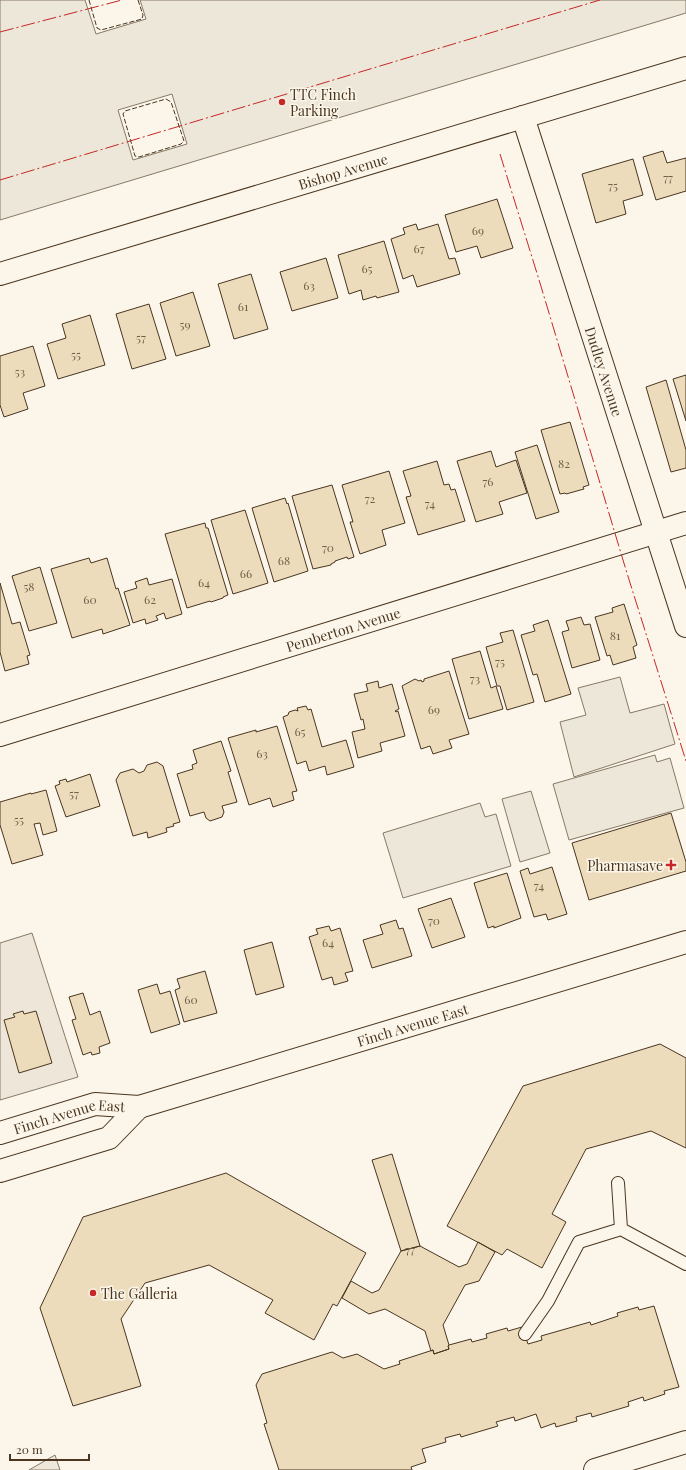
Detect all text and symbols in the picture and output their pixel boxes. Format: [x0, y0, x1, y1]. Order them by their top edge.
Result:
place label: TTC Finch Parking [290, 85, 357, 120]
marker: TTC Finch Parking [277, 97, 287, 107]
street label: Bishop Avenue [296, 149, 390, 193]
house number: 77 [663, 169, 673, 185]
house number: 75 [608, 177, 618, 193]
house number: 69 [472, 222, 484, 238]
house number: 67 [413, 240, 425, 256]
house number: 65 [361, 260, 373, 276]
house number: 63 [303, 277, 315, 293]
house number: 61 [238, 298, 249, 314]
house number: 59 [179, 316, 191, 332]
street label: Dudley Avenue [581, 324, 628, 419]
house number: 57 [136, 329, 146, 345]
house number: 55 [71, 346, 81, 362]
house number: 53 [15, 363, 25, 379]
house number: 82 [558, 455, 570, 471]
house number: 76 [482, 473, 494, 489]
house number: 72 [365, 490, 376, 506]
house number: 74 [425, 495, 435, 511]
house number: 70 [322, 539, 334, 555]
house number: 68 [278, 552, 290, 568]
house number: 66 [240, 565, 252, 581]
house number: 64 [198, 574, 210, 590]
house number: 58 [23, 578, 35, 594]
house number: 60 [83, 591, 97, 607]
house number: 62 [144, 591, 156, 607]
street label: Pemberton Avenue [283, 602, 403, 656]
house number: 81 [610, 627, 621, 643]
house number: 75 [495, 653, 505, 669]
house number: 73 [470, 670, 480, 686]
house number: 69 [428, 701, 440, 717]
house number: 65 [294, 723, 306, 739]
house number: 63 [256, 745, 268, 761]
house number: 57 [69, 785, 79, 801]
house number: 55 [14, 811, 24, 827]
place label: Pharmasave [587, 856, 663, 875]
marker: Pharmasave [666, 860, 676, 870]
house number: 74 [534, 877, 544, 893]
house number: 70 [428, 912, 440, 928]
house number: 64 [322, 934, 334, 950]
house number: 60 [184, 991, 198, 1007]
street label: Finch Avenue East [355, 999, 471, 1050]
street label: Finch Avenue East [11, 1095, 127, 1138]
house number: 77 [405, 1241, 415, 1257]
place label: The Galleria [101, 1284, 177, 1303]
marker: The Galleria [88, 1288, 98, 1298]
scale bar [10, 1436, 89, 1462]
text: 20 m [16, 1441, 43, 1457]

